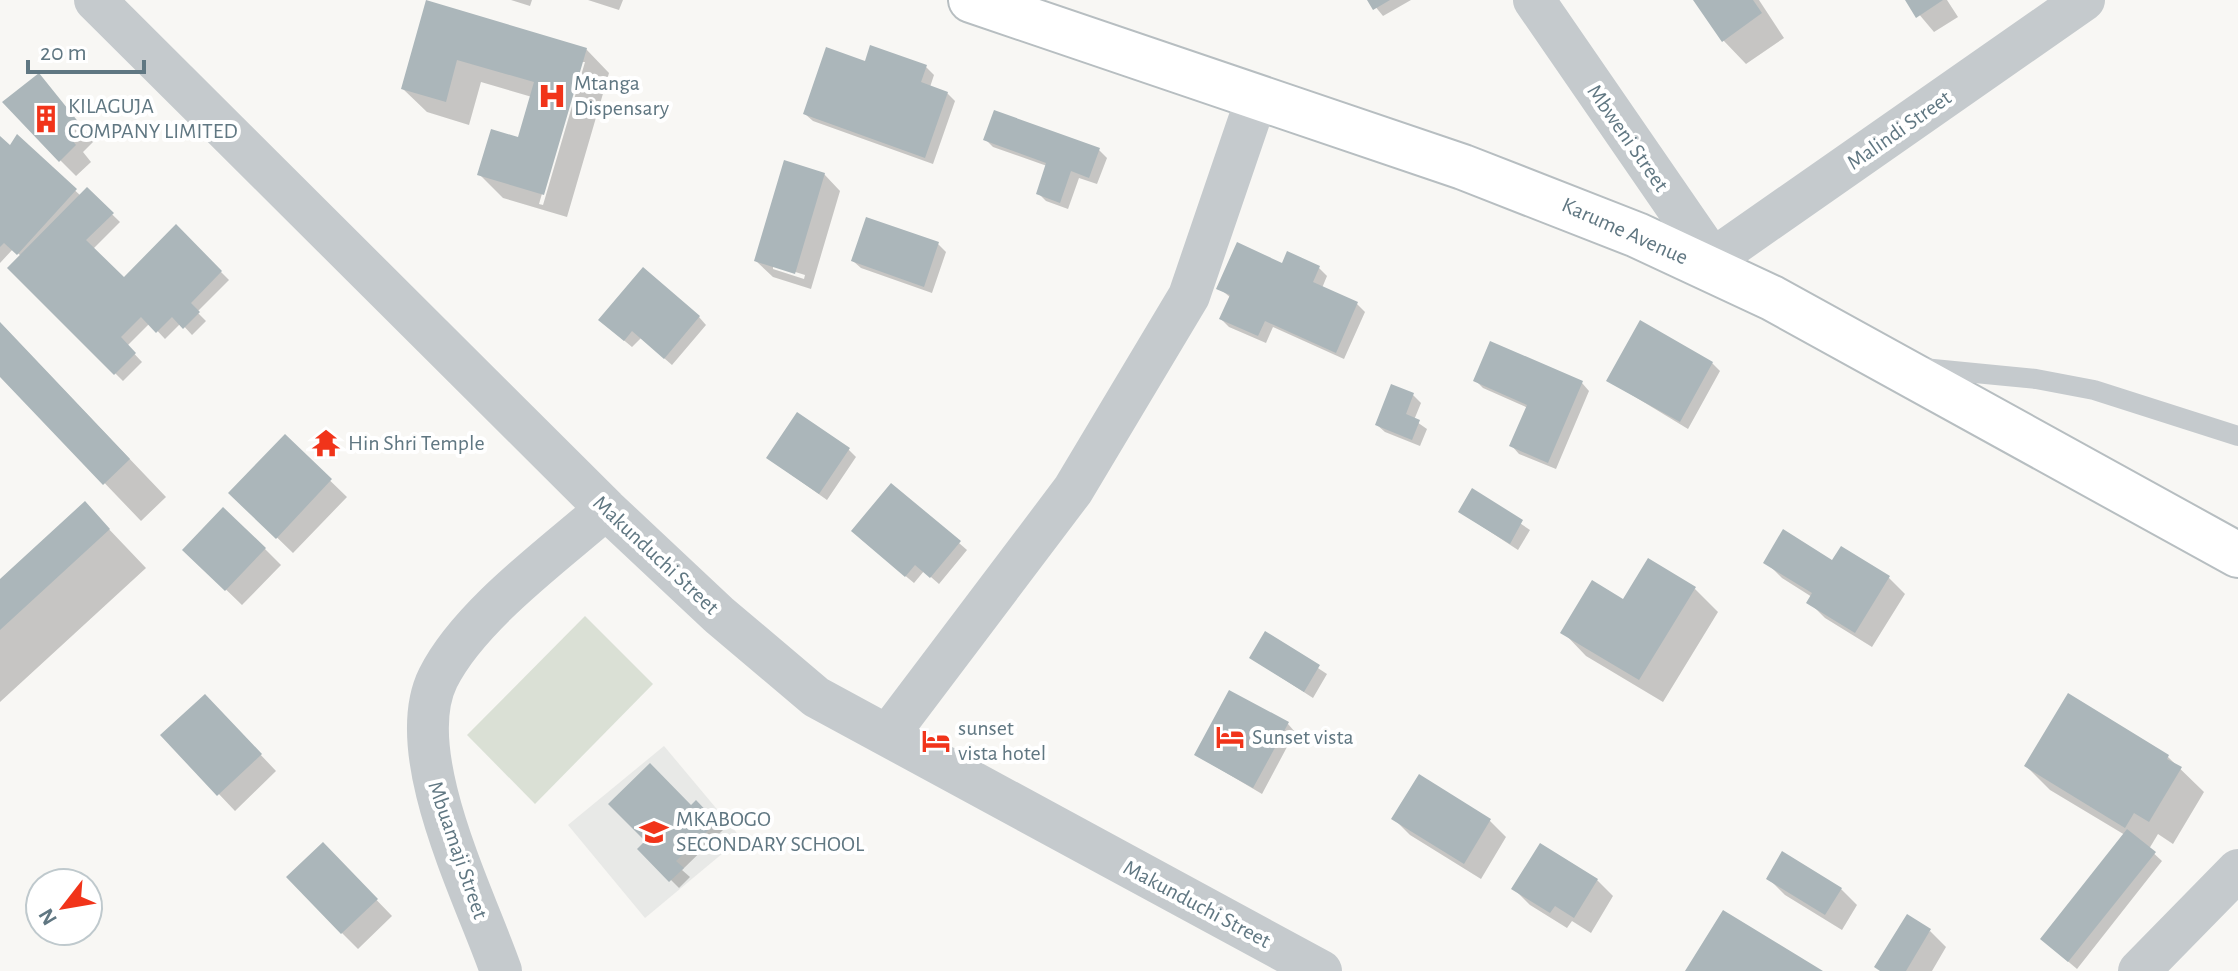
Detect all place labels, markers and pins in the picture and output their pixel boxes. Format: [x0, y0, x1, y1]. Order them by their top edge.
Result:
place label: Mtanga Dispensary [574, 72, 670, 119]
hospital icon: Mtanga Dispensary [537, 81, 567, 111]
place label: KILAGUJA COMPANY LIMITED [68, 95, 238, 142]
building icon: KILAGUJA COMPANY LIMITED [31, 104, 61, 134]
temple icon: Hin Shri Temple [311, 428, 341, 458]
place label: Hin Shri Temple [348, 432, 485, 454]
place label: sunset vista hotel [958, 717, 1046, 764]
hotel icon: Sunset vista [1215, 722, 1245, 752]
hotel icon: sunset vista hotel [921, 726, 951, 756]
place label: Sunset vista [1252, 726, 1354, 748]
place label: MKABOGO SECONDARY SCHOOL [676, 808, 865, 855]
school or university icon: MKABOGO SECONDARY SCHOOL [639, 817, 669, 847]

